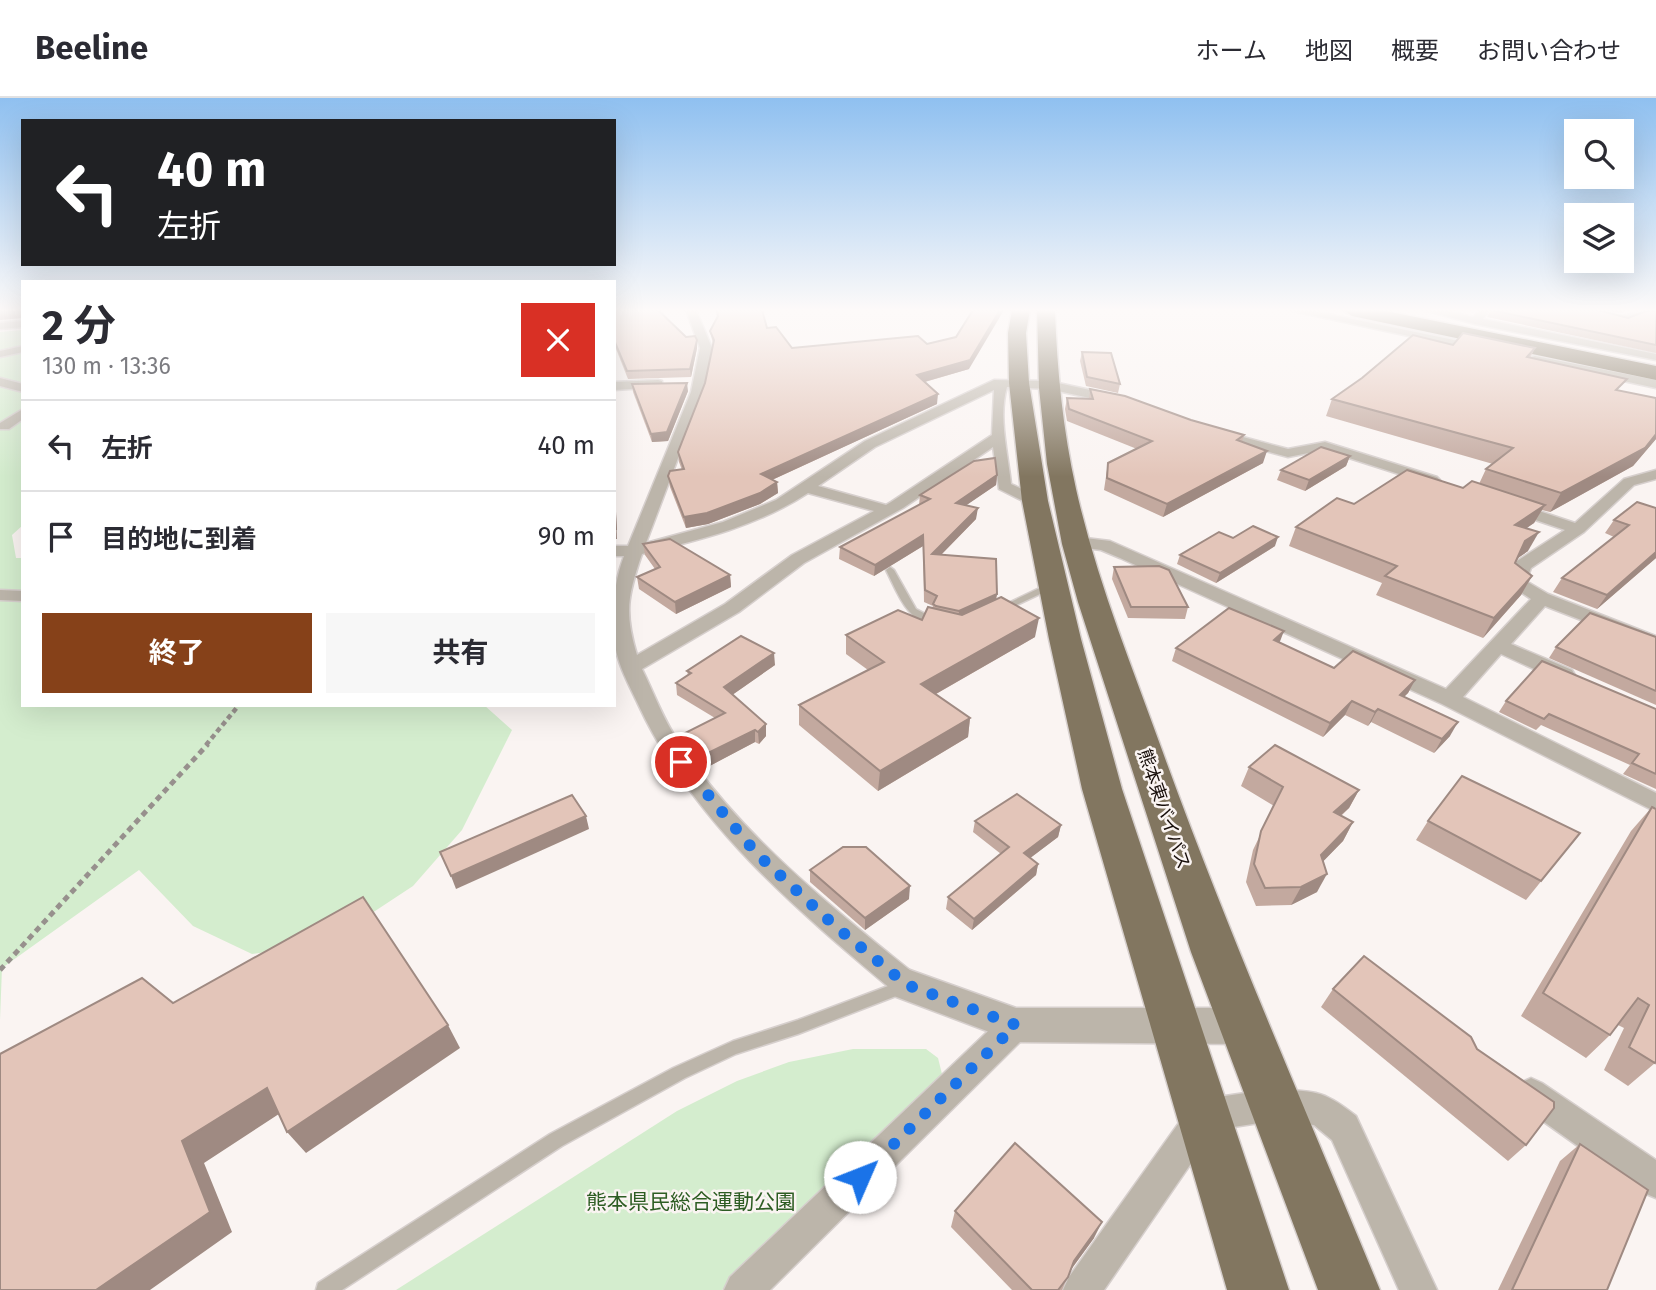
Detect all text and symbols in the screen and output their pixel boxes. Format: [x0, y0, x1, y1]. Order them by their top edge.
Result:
text: Beeline [35, 28, 148, 68]
text: ホーム [1196, 37, 1267, 65]
text: 地図 [1305, 37, 1353, 65]
text: 概要 [1391, 37, 1439, 65]
text: お問い合わせ [1477, 37, 1621, 65]
map controls [1564, 119, 1634, 273]
button: search [1564, 119, 1634, 189]
text: 40 m [157, 140, 266, 199]
icon: left [42, 147, 133, 238]
button: layers [1564, 203, 1634, 273]
text: 左折 [157, 207, 221, 245]
text: 2 分 [42, 301, 116, 351]
button: close [521, 303, 595, 377]
text: 130 m · 13:36 [42, 352, 171, 380]
icon: left [42, 427, 80, 465]
text: 40 m [537, 430, 595, 461]
text: 左折 [101, 433, 153, 464]
icon: arrive [42, 518, 80, 556]
text: 90 m [538, 521, 595, 552]
text: 目的地に到着 [101, 524, 257, 555]
button: 終了 [42, 613, 312, 693]
button: 共有 [326, 613, 595, 693]
pin [651, 732, 711, 792]
icon: arrive [662, 743, 700, 781]
street label: 熊本東バイパス [1133, 746, 1195, 872]
position arrow [823, 1140, 897, 1214]
park label: 熊本県民総合運動公園 [586, 1189, 796, 1215]

